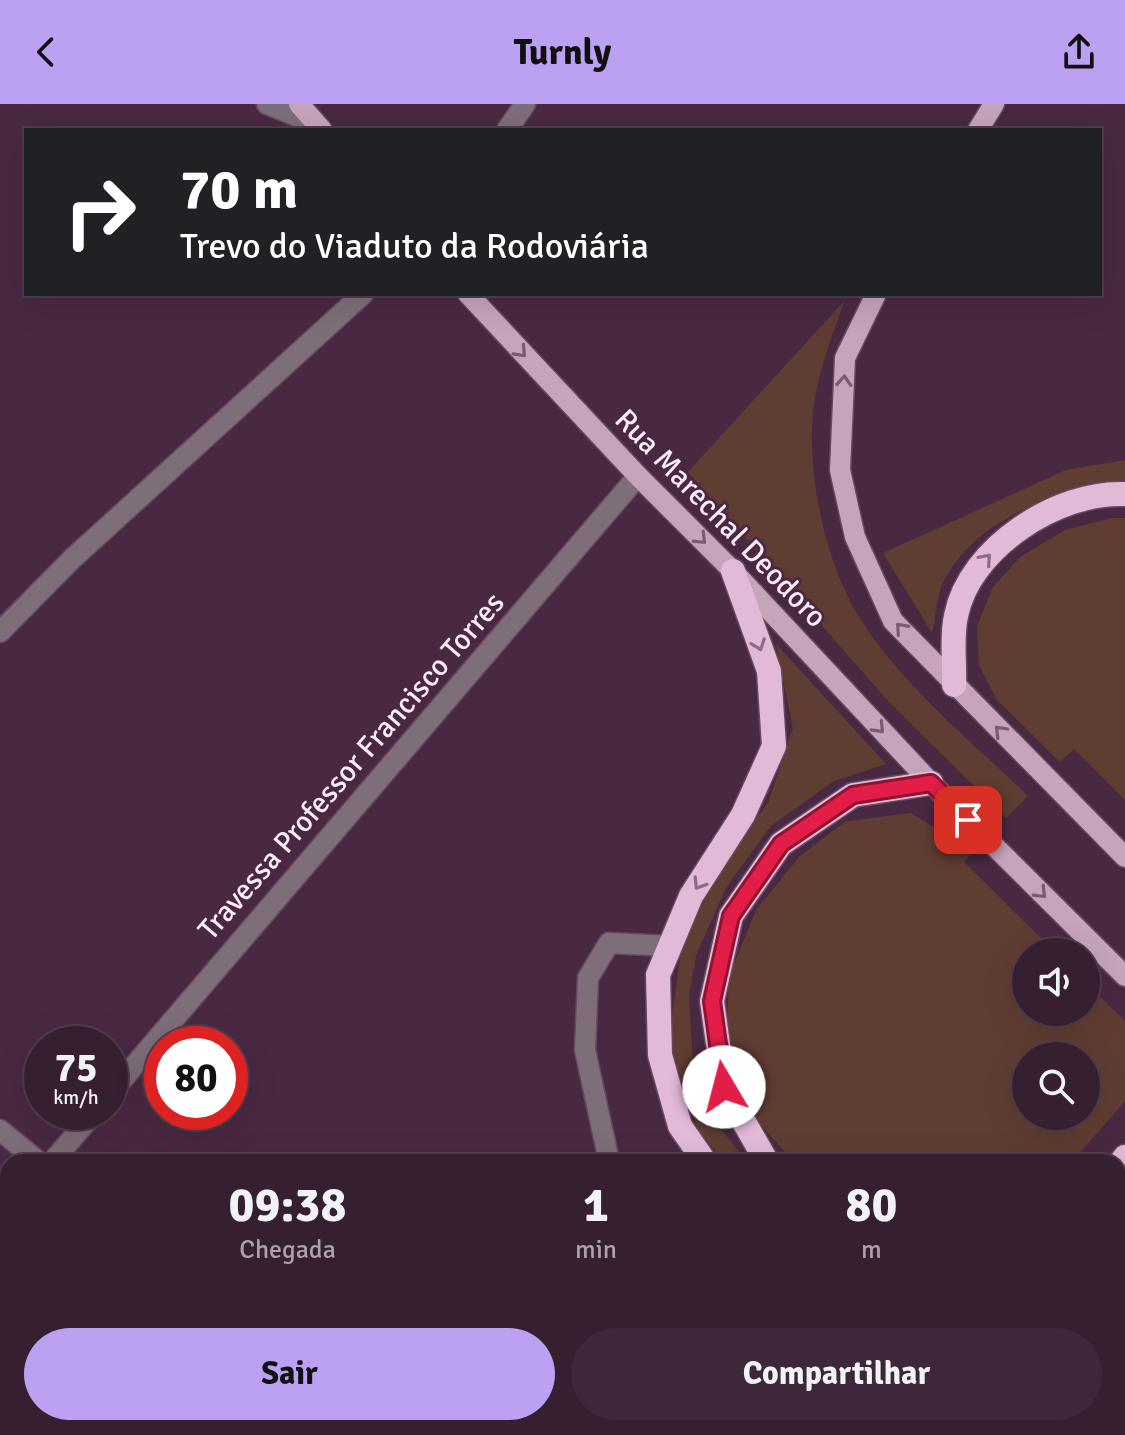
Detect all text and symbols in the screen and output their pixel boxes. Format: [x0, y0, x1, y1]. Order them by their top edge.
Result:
icon: back [24, 30, 68, 74]
text: Turnly [514, 30, 611, 75]
icon: share [1057, 30, 1101, 74]
text: 70 m [180, 155, 298, 224]
icon: right [48, 160, 152, 264]
text: Trevo do Viaduto da Rodoviária [180, 224, 649, 269]
one-way arrow [511, 342, 525, 357]
one-way arrow [836, 374, 853, 387]
street label: Rua Marechal Deodoro [607, 401, 834, 635]
one-way arrow [692, 530, 706, 544]
one-way arrow [976, 554, 991, 569]
street label: Travessa Professor Francisco Torres [190, 585, 513, 948]
one-way arrow [896, 622, 911, 637]
one-way arrow [750, 637, 766, 651]
one-way arrow [870, 719, 885, 733]
one-way arrow [995, 726, 1009, 740]
pin [934, 786, 1002, 854]
icon: arrive [946, 798, 990, 842]
one-way arrow [694, 875, 709, 889]
one-way arrow [1032, 884, 1047, 899]
map controls [1012, 938, 1100, 1130]
button: sound [1012, 938, 1100, 1026]
speed limit sign: 80 [144, 1026, 248, 1130]
button: search [1012, 1042, 1100, 1130]
text: 75 [54, 1043, 98, 1093]
position arrow [682, 1045, 766, 1129]
text: km/h [53, 1085, 99, 1110]
text: 09:38 [229, 1176, 346, 1235]
text: 1 [583, 1176, 609, 1235]
text: 80 [846, 1176, 897, 1235]
text: Chegada [239, 1234, 336, 1266]
text: min [575, 1234, 617, 1266]
text: m [861, 1234, 882, 1266]
button: Sair [24, 1328, 555, 1420]
button: Compartilhar [571, 1328, 1102, 1420]

